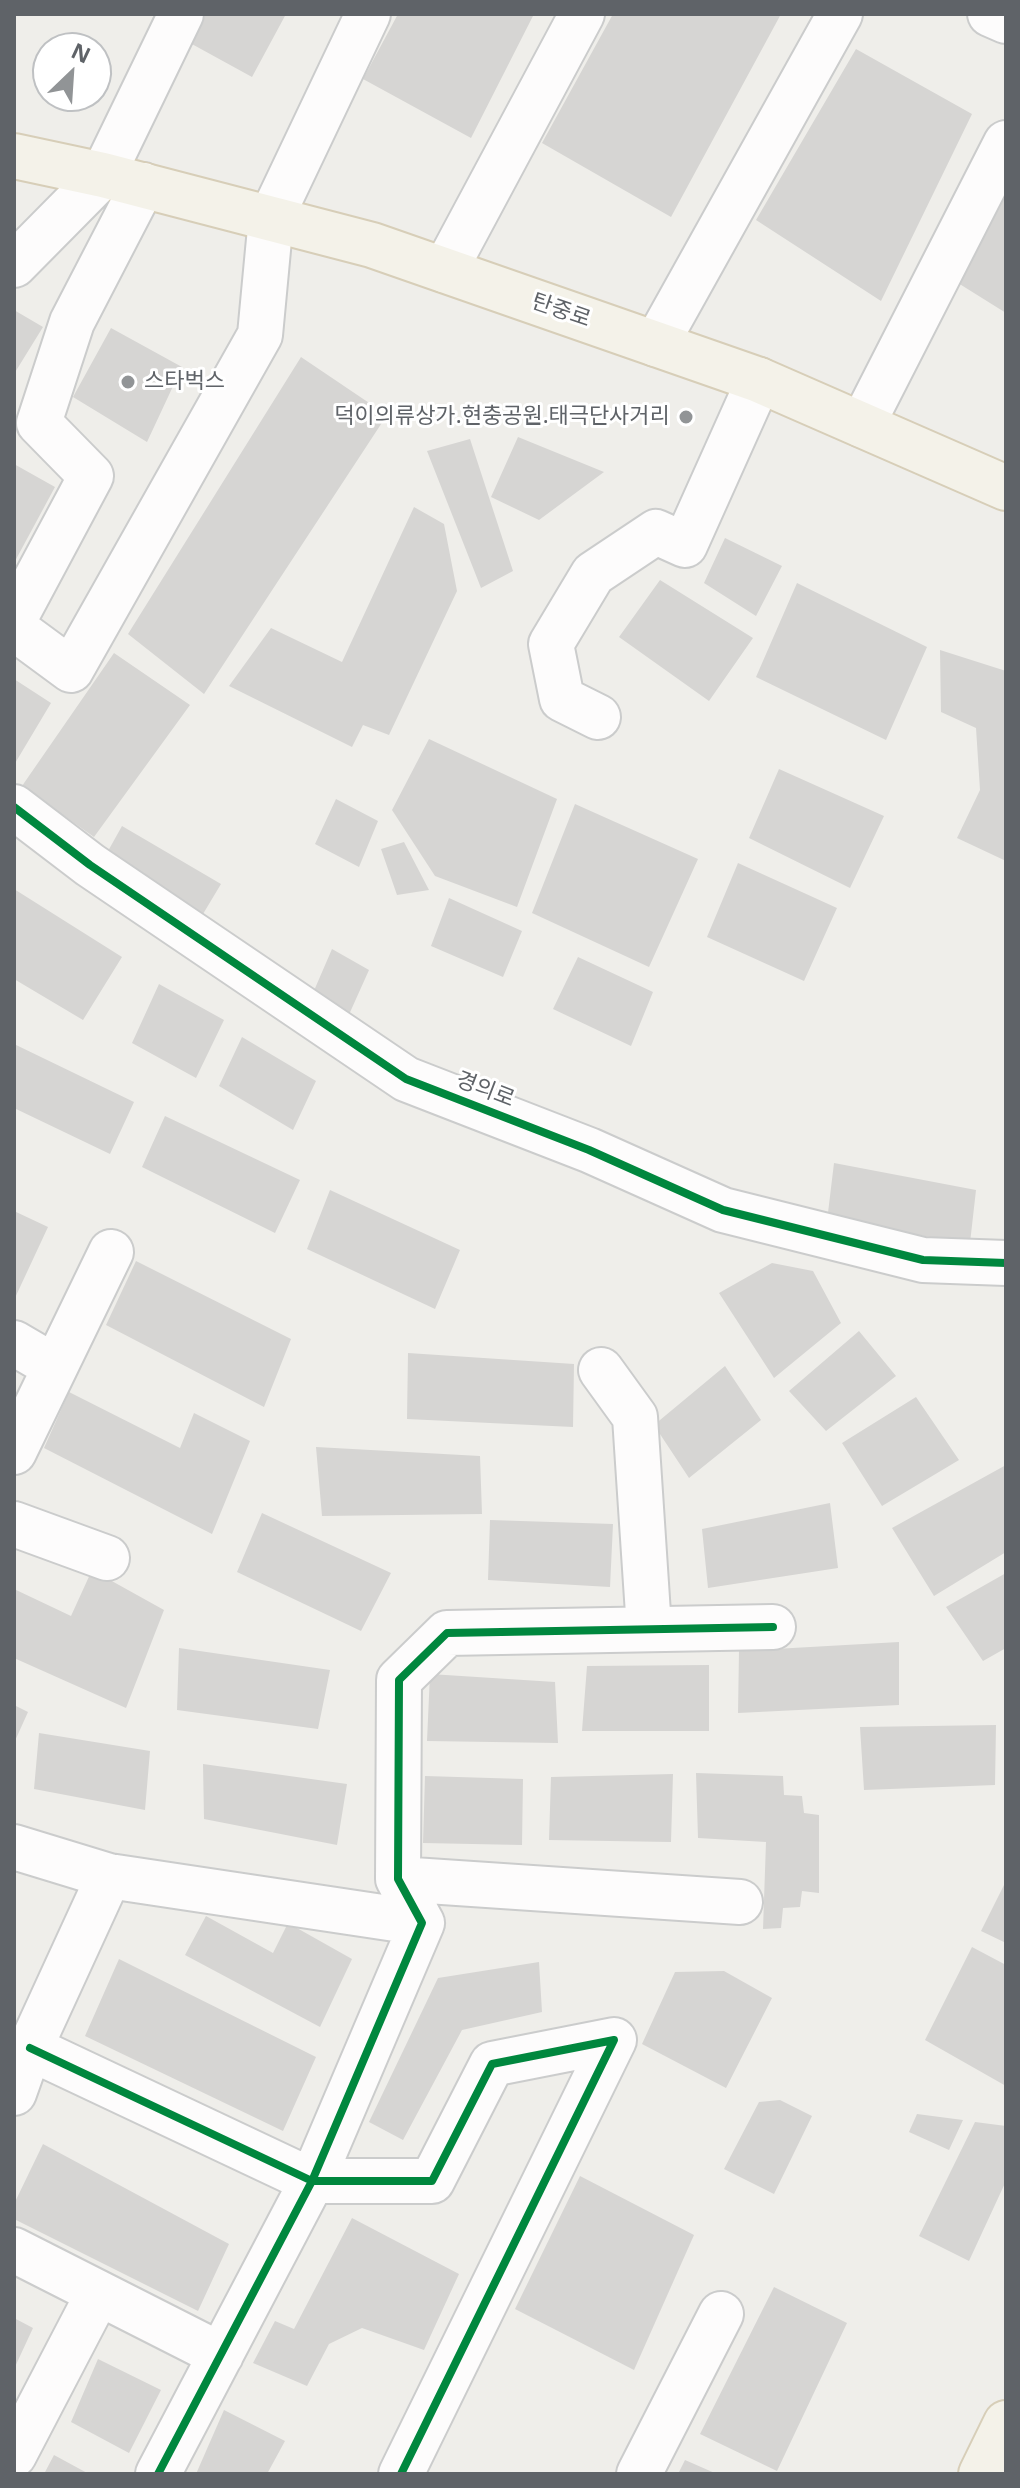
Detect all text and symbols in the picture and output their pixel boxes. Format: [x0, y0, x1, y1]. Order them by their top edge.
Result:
north arrow [32, 32, 112, 112]
text: N [67, 35, 96, 69]
street label: 탄중로 [528, 289, 594, 333]
place label: 스타벅스 [144, 369, 225, 395]
marker: 스타벅스 [119, 373, 137, 391]
place label: 덕이의류상가.현충공원.태극단사거리 [334, 404, 670, 430]
marker: 덕이의류상가.현충공원.태극단사거리 [677, 408, 695, 426]
street label: 경의로 [452, 1067, 518, 1113]

